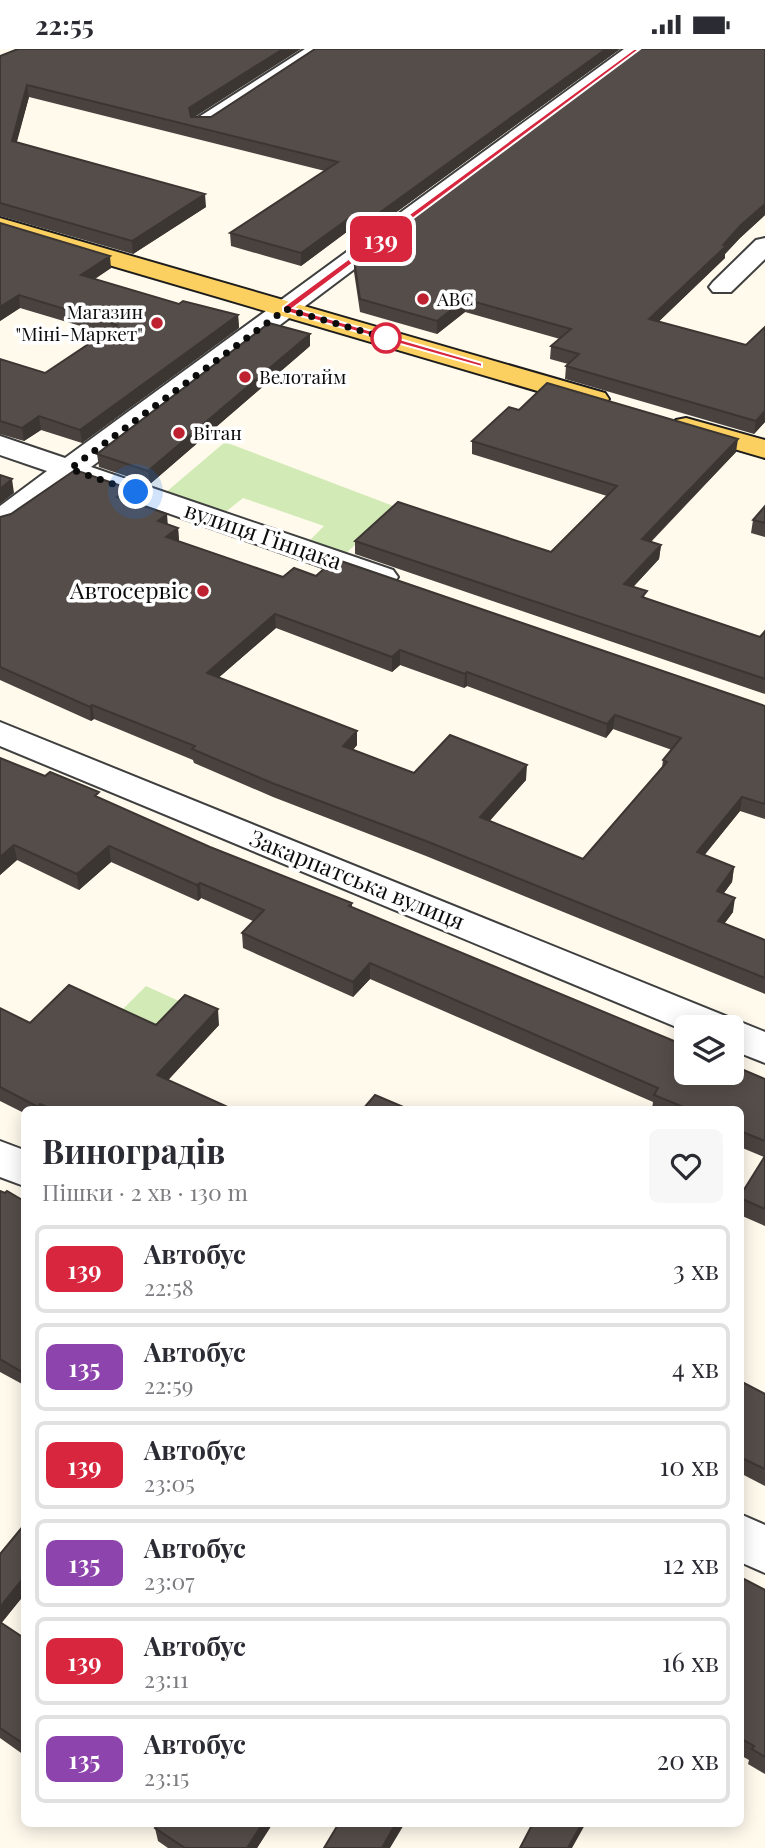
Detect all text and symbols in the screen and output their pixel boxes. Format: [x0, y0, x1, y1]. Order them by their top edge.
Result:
text: 22:55 [35, 7, 94, 42]
line badge: 139 [341, 216, 421, 262]
text: 139 [364, 223, 398, 255]
place label: ABC [436, 285, 474, 311]
marker: ABC [415, 291, 431, 307]
place label: Магазин "Міні-Маркет" [15, 298, 143, 346]
marker: Магазин "Міні-Маркет" [149, 315, 165, 331]
unlabelled marker [371, 323, 401, 353]
place label: Велотайм [259, 363, 346, 389]
marker: Велотайм [237, 369, 253, 385]
place label: Вітан [193, 419, 242, 445]
marker: Вітан [171, 425, 187, 441]
your location [118, 474, 153, 509]
street label: вулиця Гінцака [181, 493, 347, 576]
place label: Автосервіс [69, 574, 189, 605]
marker: Автосервіс [195, 583, 211, 599]
street label: Закарпатська вулиця [246, 821, 470, 936]
map controls [674, 1015, 744, 1085]
button: layers [674, 1015, 744, 1085]
text: Виноградів [42, 1128, 225, 1172]
button: heart [649, 1129, 723, 1203]
text: Пішки · 2 хв · 130 m [42, 1176, 248, 1207]
text: Автобус [144, 1236, 246, 1271]
text: 3 хв [673, 1252, 719, 1287]
text: 139 [67, 1253, 102, 1285]
text: 22:58 [144, 1271, 194, 1302]
text: Автобус [144, 1334, 246, 1369]
text: 4 хв [672, 1350, 719, 1385]
text: 135 [69, 1351, 100, 1383]
text: 22:59 [144, 1369, 193, 1400]
text: Автобус [144, 1432, 246, 1467]
text: 10 хв [660, 1448, 719, 1483]
text: 139 [67, 1449, 102, 1481]
text: 23:05 [144, 1467, 195, 1498]
text: Автобус [144, 1530, 246, 1565]
text: 12 хв [663, 1546, 719, 1581]
text: 135 [69, 1547, 100, 1579]
text: 23:07 [144, 1565, 195, 1596]
text: Автобус [144, 1628, 246, 1663]
text: 16 хв [662, 1644, 719, 1679]
text: 139 [67, 1645, 102, 1677]
text: 23:11 [144, 1663, 189, 1694]
text: Автобус [144, 1726, 246, 1761]
text: 20 хв [657, 1742, 719, 1777]
text: 135 [69, 1743, 100, 1775]
text: 23:15 [144, 1761, 189, 1792]

